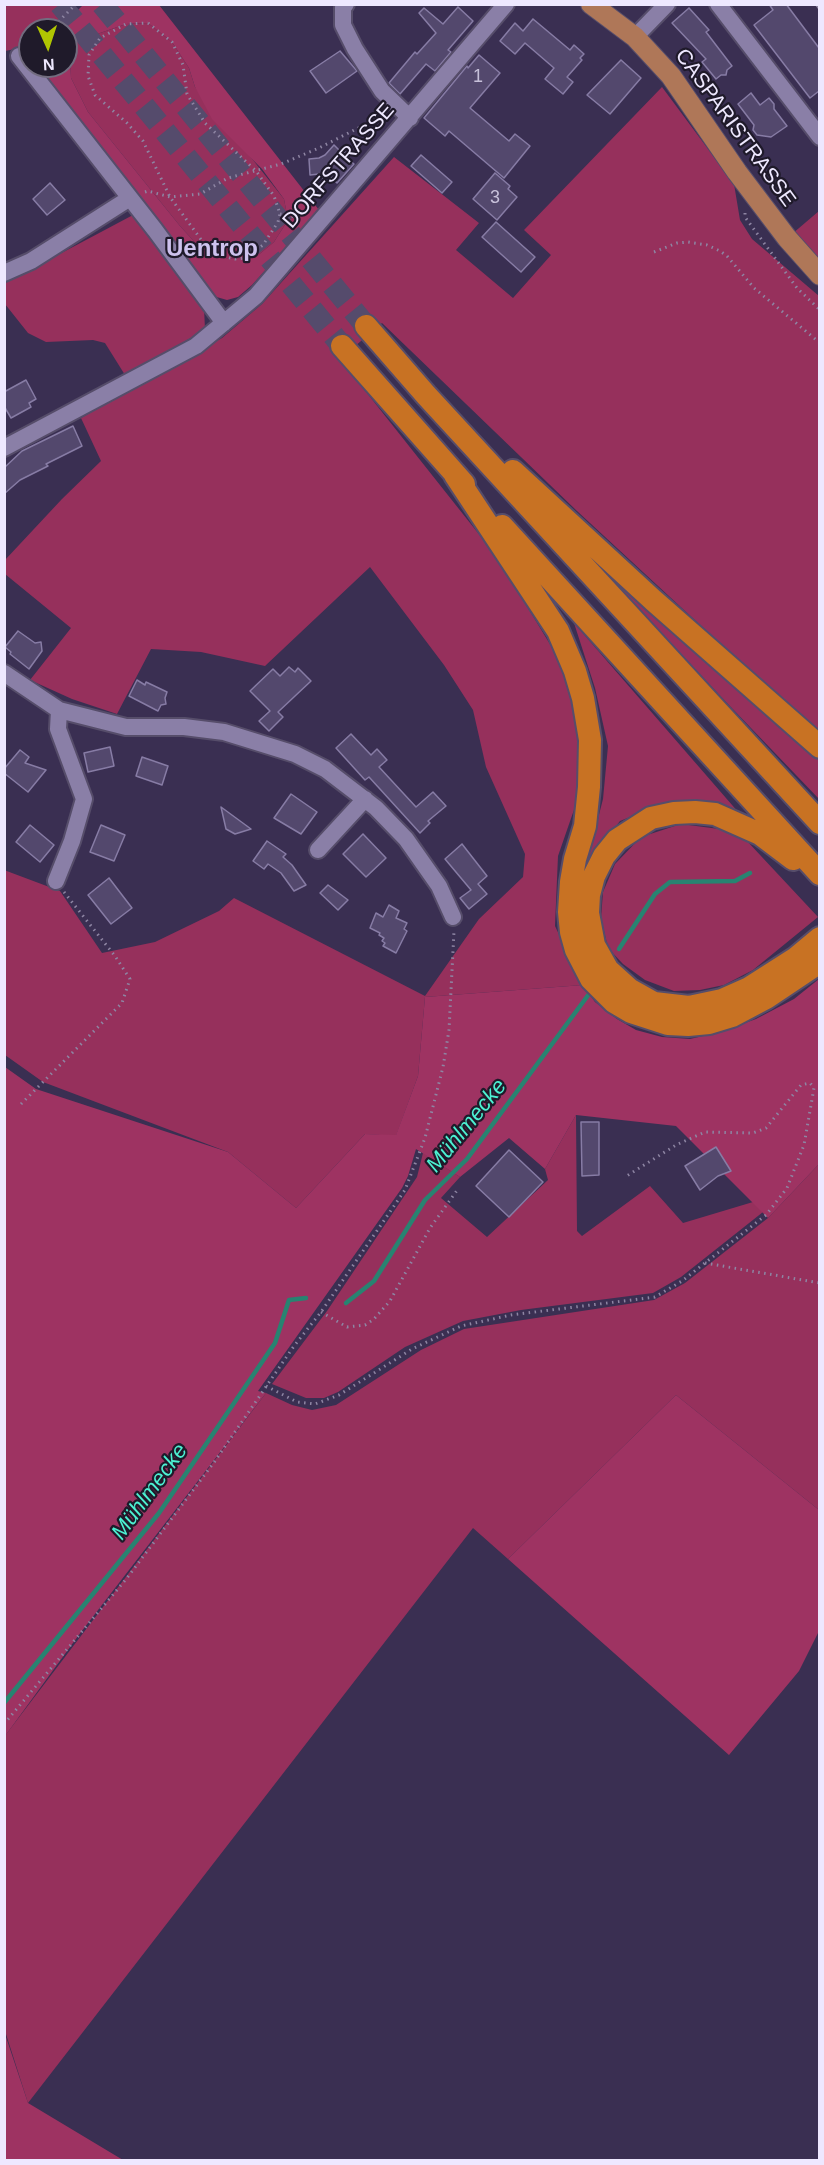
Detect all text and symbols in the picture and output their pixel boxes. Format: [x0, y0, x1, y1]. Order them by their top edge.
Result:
north arrow [18, 18, 78, 78]
street label: CASPARISTRASSE [669, 44, 801, 212]
text: N [43, 56, 55, 73]
house number: 1 [473, 66, 483, 88]
street label: DORFSTRASSE [278, 98, 400, 234]
house number: 3 [490, 187, 500, 209]
district label: Uentrop [166, 235, 258, 263]
water label: Mühlmecke [421, 1074, 513, 1178]
water label: Mühlmecke [106, 1439, 194, 1545]

